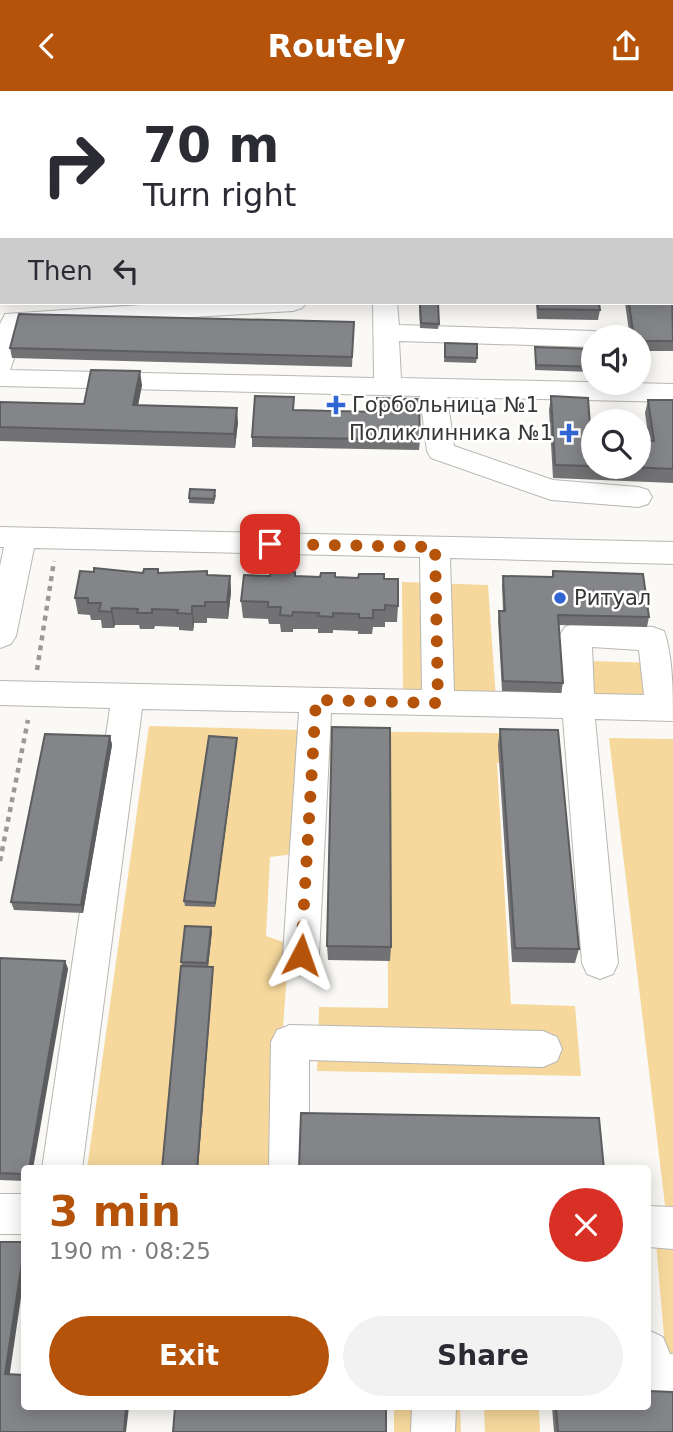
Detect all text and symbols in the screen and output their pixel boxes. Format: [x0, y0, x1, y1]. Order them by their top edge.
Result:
icon: back [28, 27, 66, 65]
text: Routely [267, 27, 406, 65]
icon: share [607, 27, 645, 65]
text: 70 m [143, 117, 279, 174]
icon: right [28, 119, 119, 210]
text: Turn right [143, 176, 296, 214]
icon: left [107, 252, 145, 290]
text: Then [28, 256, 93, 286]
map controls [581, 325, 651, 479]
button: sound [581, 325, 651, 395]
place label: Горбольница №1 [352, 393, 539, 417]
marker: Горбольница №1 [326, 395, 346, 415]
button: search [581, 409, 651, 479]
place label: Поликлинника №1 [349, 421, 553, 445]
marker: Поликлинника №1 [559, 423, 579, 443]
pin [240, 514, 300, 574]
icon: arrive [251, 525, 289, 563]
place label: Ритуал [574, 586, 651, 610]
marker: Ритуал [552, 590, 568, 606]
position arrow [264, 918, 338, 992]
text: 3 min [49, 1187, 181, 1236]
button: close [549, 1188, 623, 1262]
text: 190 m · 08:25 [49, 1238, 211, 1264]
button: Exit [49, 1316, 329, 1396]
button: Share [343, 1316, 623, 1396]

